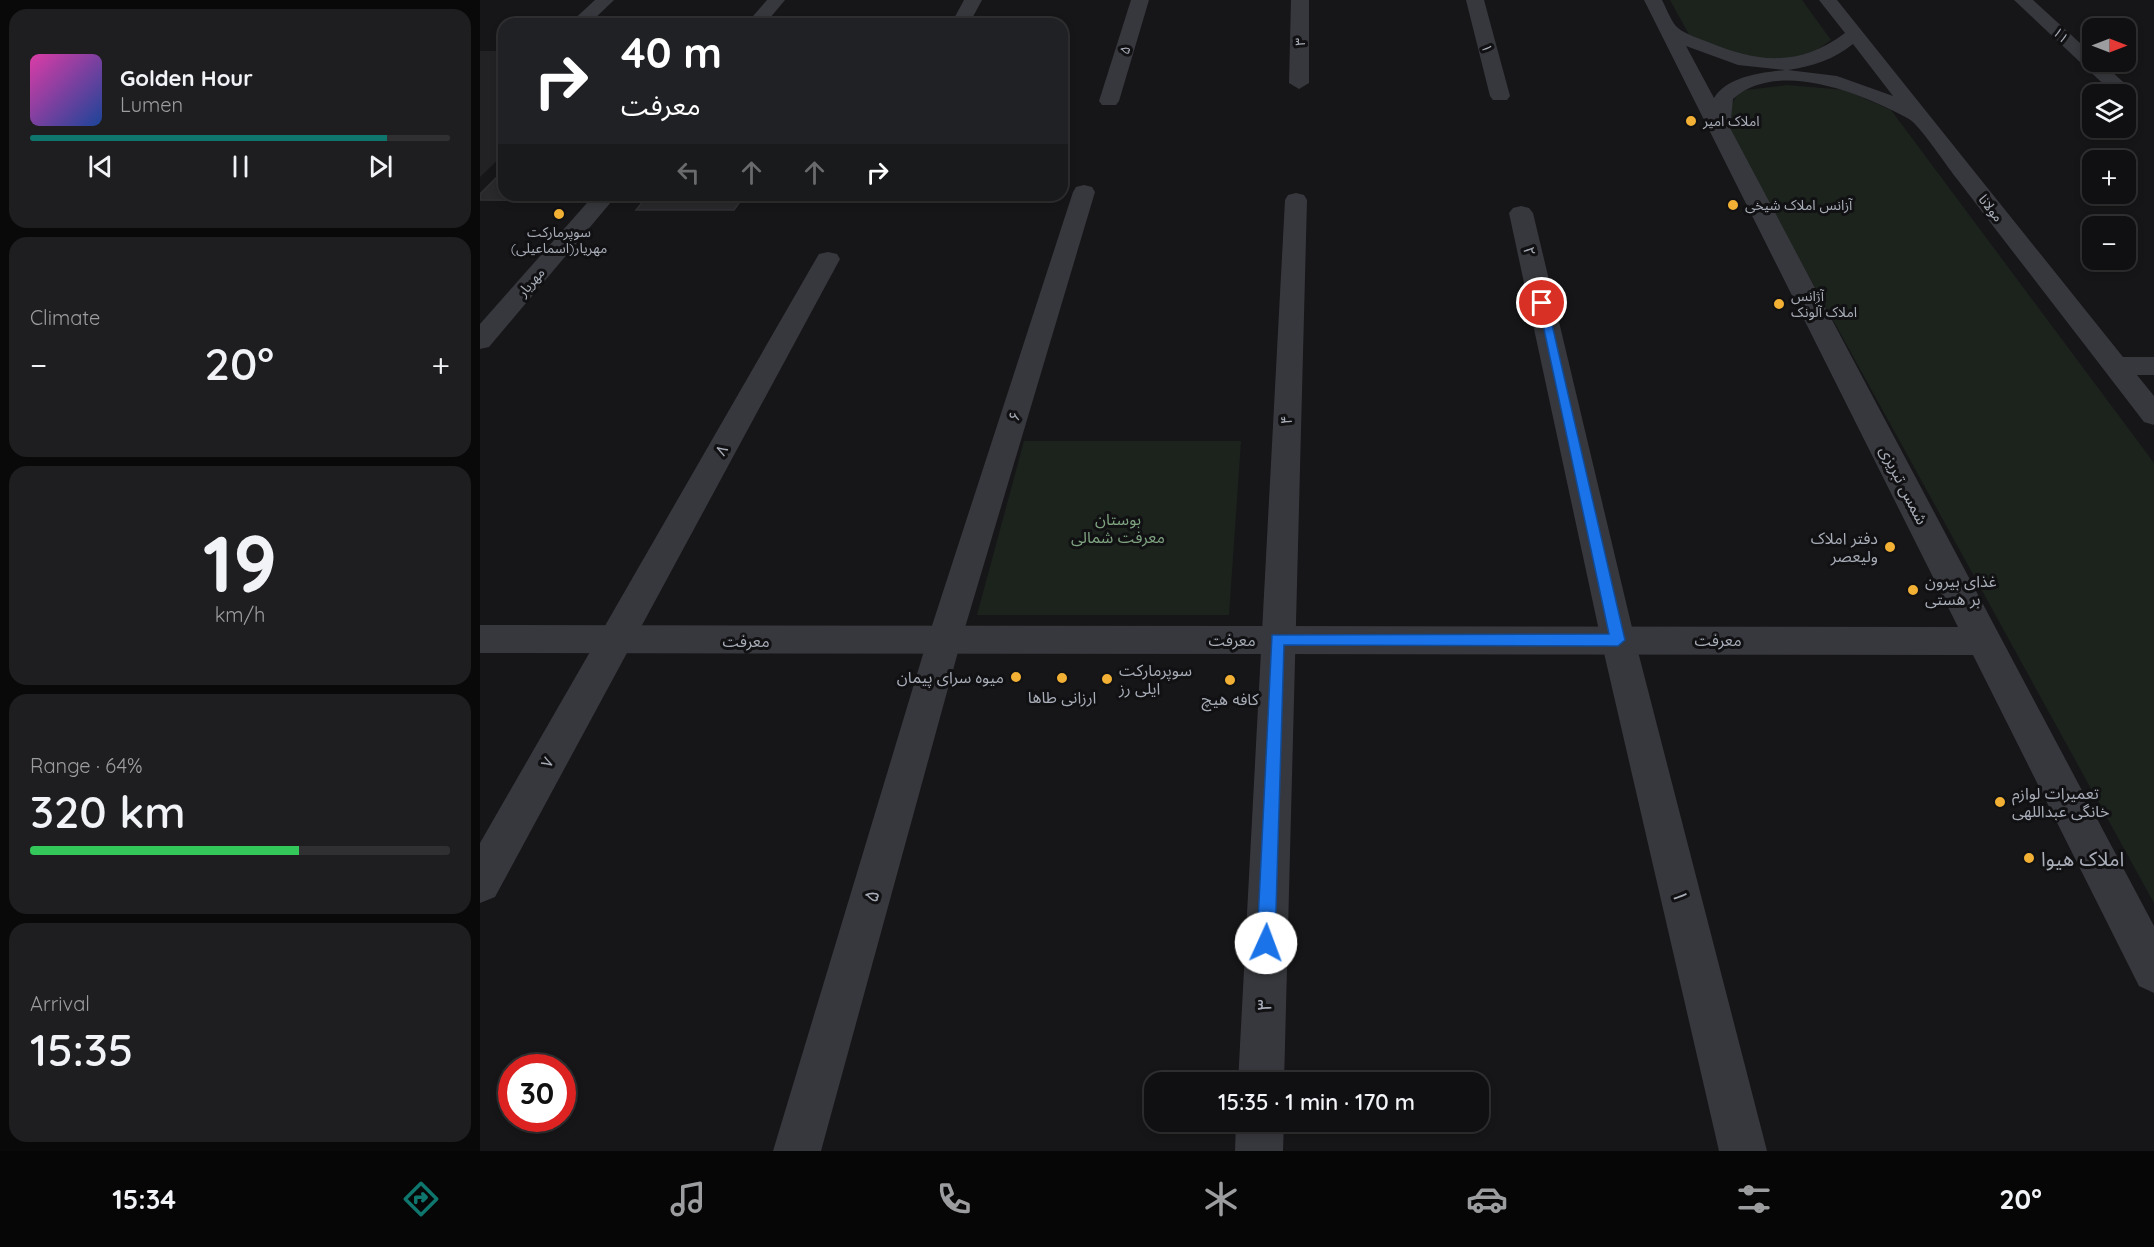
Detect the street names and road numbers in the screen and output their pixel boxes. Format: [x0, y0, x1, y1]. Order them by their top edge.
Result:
street label: ۱۱ [2049, 23, 2073, 47]
street label: ۳ [1291, 38, 1309, 46]
street label: ۱ [1477, 42, 1497, 54]
street label: ۵ [1115, 44, 1135, 56]
street label: مولانا [1975, 191, 2007, 225]
street label: ۲ [1519, 244, 1541, 258]
street label: مهریار [513, 264, 549, 301]
street label: ۶ [1003, 409, 1025, 423]
street label: ۴ [1276, 415, 1296, 425]
street label: ۸ [710, 441, 732, 459]
street label: شمس تبریزی [1876, 442, 1932, 528]
street label: معرفت [1208, 630, 1256, 650]
street label: معرفت [1694, 630, 1742, 650]
street label: معرفت [722, 631, 770, 651]
street label: ۷ [536, 753, 558, 771]
street label: ۵ [857, 887, 885, 905]
street label: ۱ [1667, 887, 1695, 905]
street label: ۳ [1251, 999, 1277, 1011]

